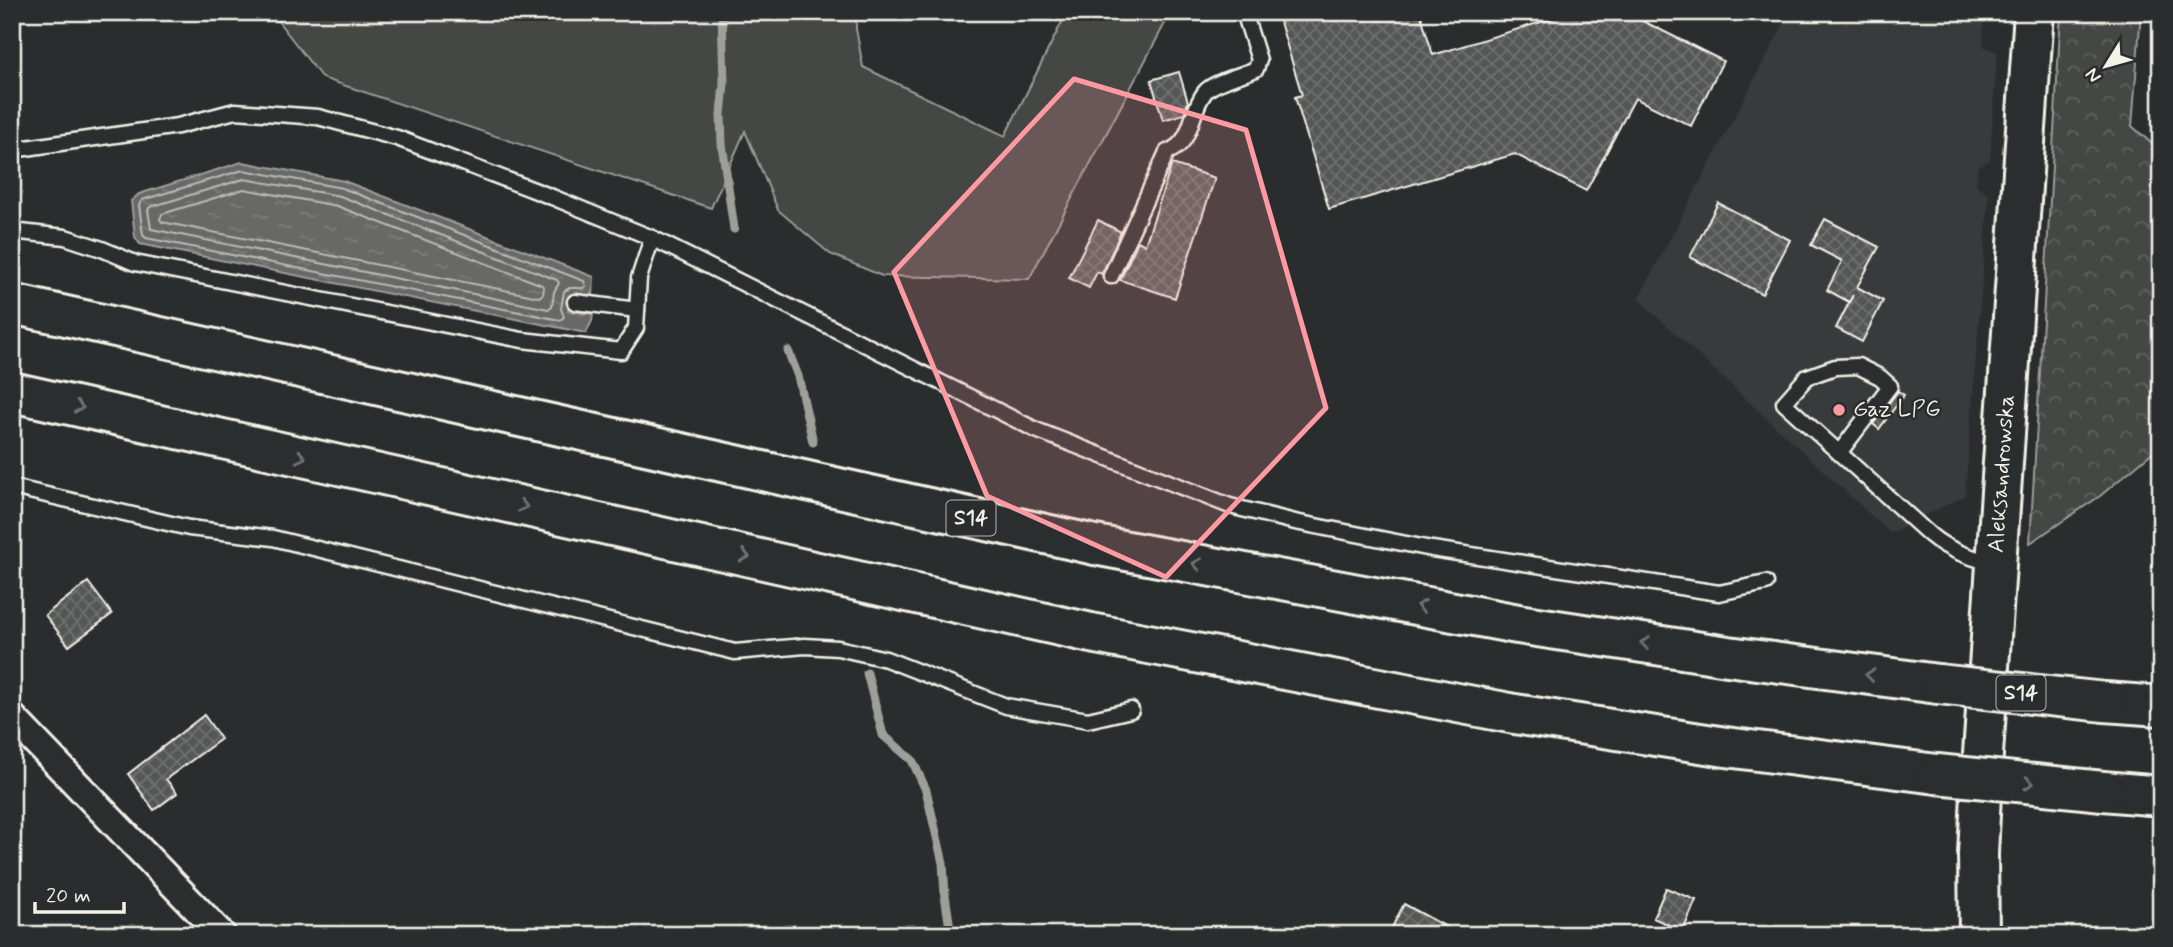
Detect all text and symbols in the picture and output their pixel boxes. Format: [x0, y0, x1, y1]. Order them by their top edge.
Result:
north arrow [2072, 32, 2142, 102]
text: N [2080, 63, 2107, 88]
street label: Aleksandrowska [1982, 394, 2023, 554]
place label: Gaz LPG [1853, 395, 1940, 425]
one-way arrow [73, 399, 85, 413]
marker: Gaz LPG [1831, 402, 1847, 418]
one-way arrow [295, 448, 307, 463]
one-way arrow [517, 498, 529, 513]
road number: S14 [946, 500, 996, 536]
one-way arrow [739, 548, 751, 562]
one-way arrow [1191, 558, 1203, 573]
one-way arrow [1415, 599, 1427, 614]
one-way arrow [1639, 636, 1651, 651]
one-way arrow [1865, 667, 1876, 682]
road number: S14 [1996, 676, 2046, 710]
one-way arrow [2024, 775, 2035, 790]
scale bar [35, 870, 124, 914]
text: 20 m [46, 882, 91, 910]

